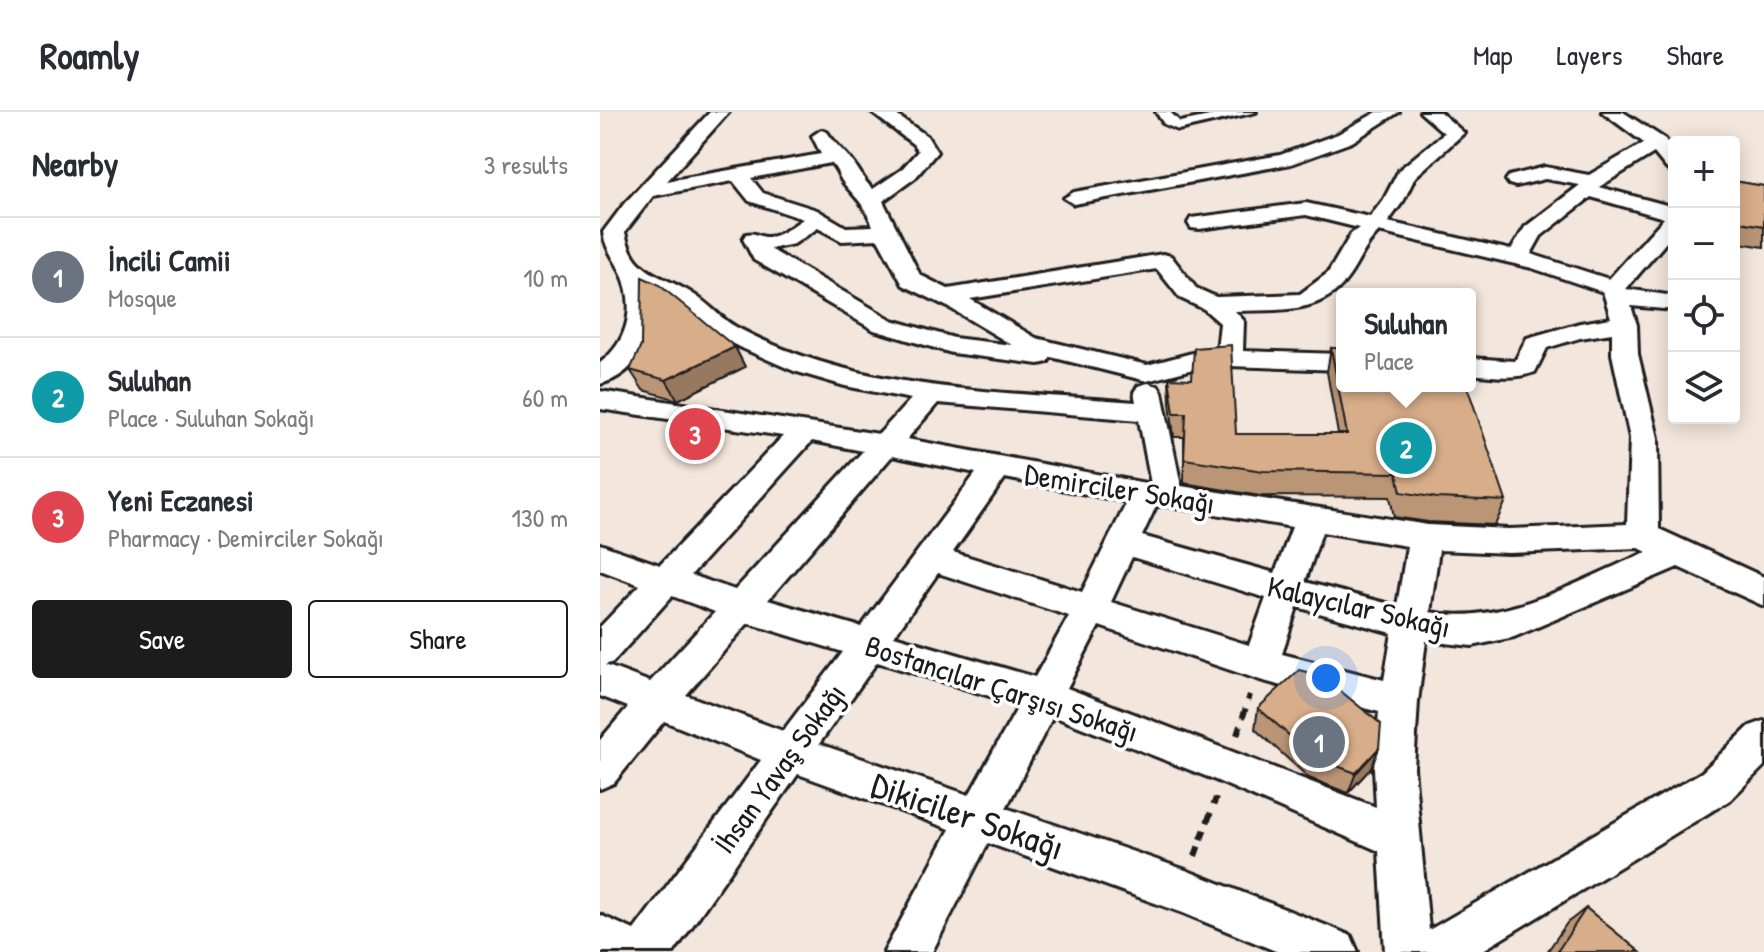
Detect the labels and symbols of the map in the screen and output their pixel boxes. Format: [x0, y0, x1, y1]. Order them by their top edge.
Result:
pin: 3 [669, 404, 721, 464]
pin: 2 [1380, 418, 1432, 478]
street label: Demirciler Sokağı [1022, 453, 1218, 523]
street label: Kalaycılar Sokağı [1264, 566, 1454, 646]
street label: Bostancılar Çarşısı Sokağı [861, 625, 1143, 751]
your location [1306, 658, 1346, 698]
street label: İhsan Yavaş Sokağı [704, 675, 854, 861]
pin: 1 [1293, 712, 1345, 772]
street label: Dikiciler Sokağı [865, 759, 1071, 871]

